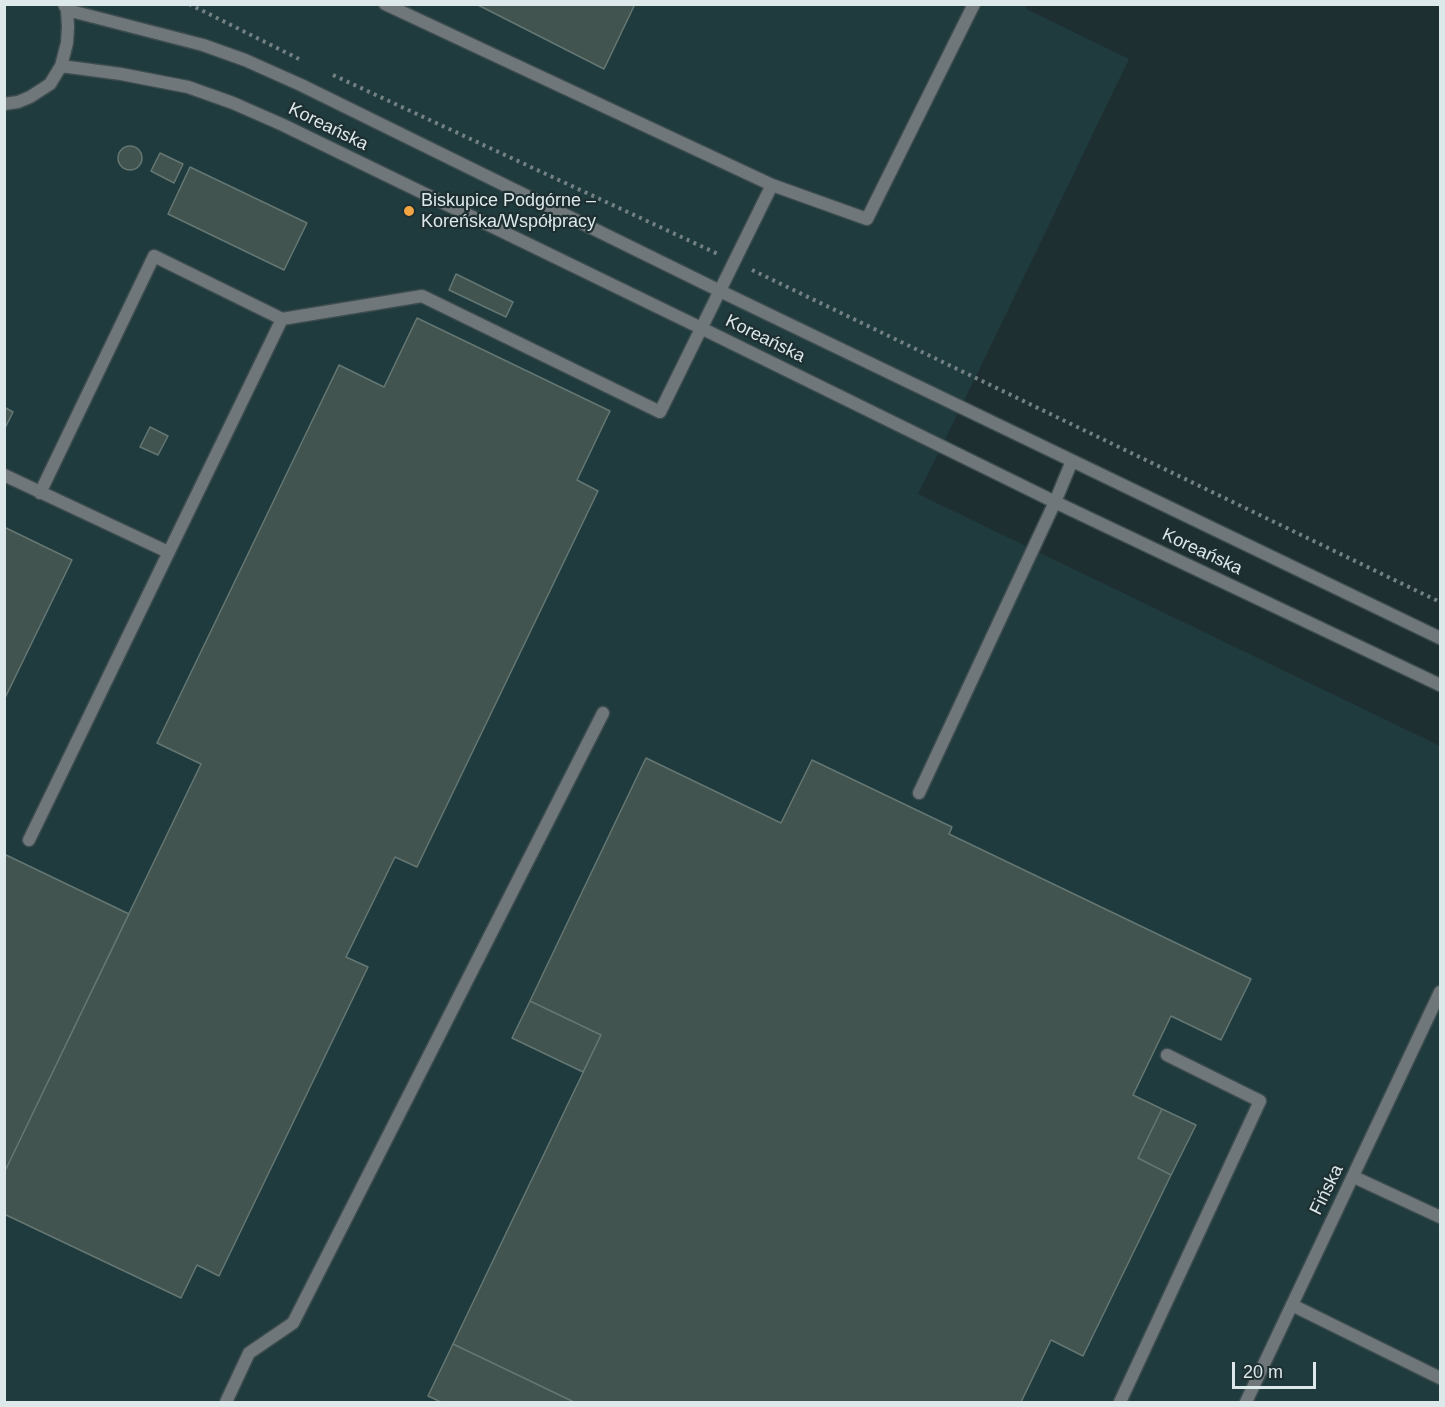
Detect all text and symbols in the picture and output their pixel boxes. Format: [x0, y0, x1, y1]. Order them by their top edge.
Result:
street label: Koreańska [285, 98, 371, 156]
place label: Biskupice Podgórne – Koreńska/Współpracy [421, 190, 596, 232]
marker: Biskupice Podgórne – Koreńska/Współpracy [402, 204, 416, 218]
street label: Koreańska [722, 310, 808, 368]
street label: Koreańska [1158, 524, 1246, 580]
street label: Fińska [1306, 1161, 1348, 1219]
scale bar [1235, 1350, 1319, 1388]
text: 20 m [1243, 1362, 1283, 1382]

